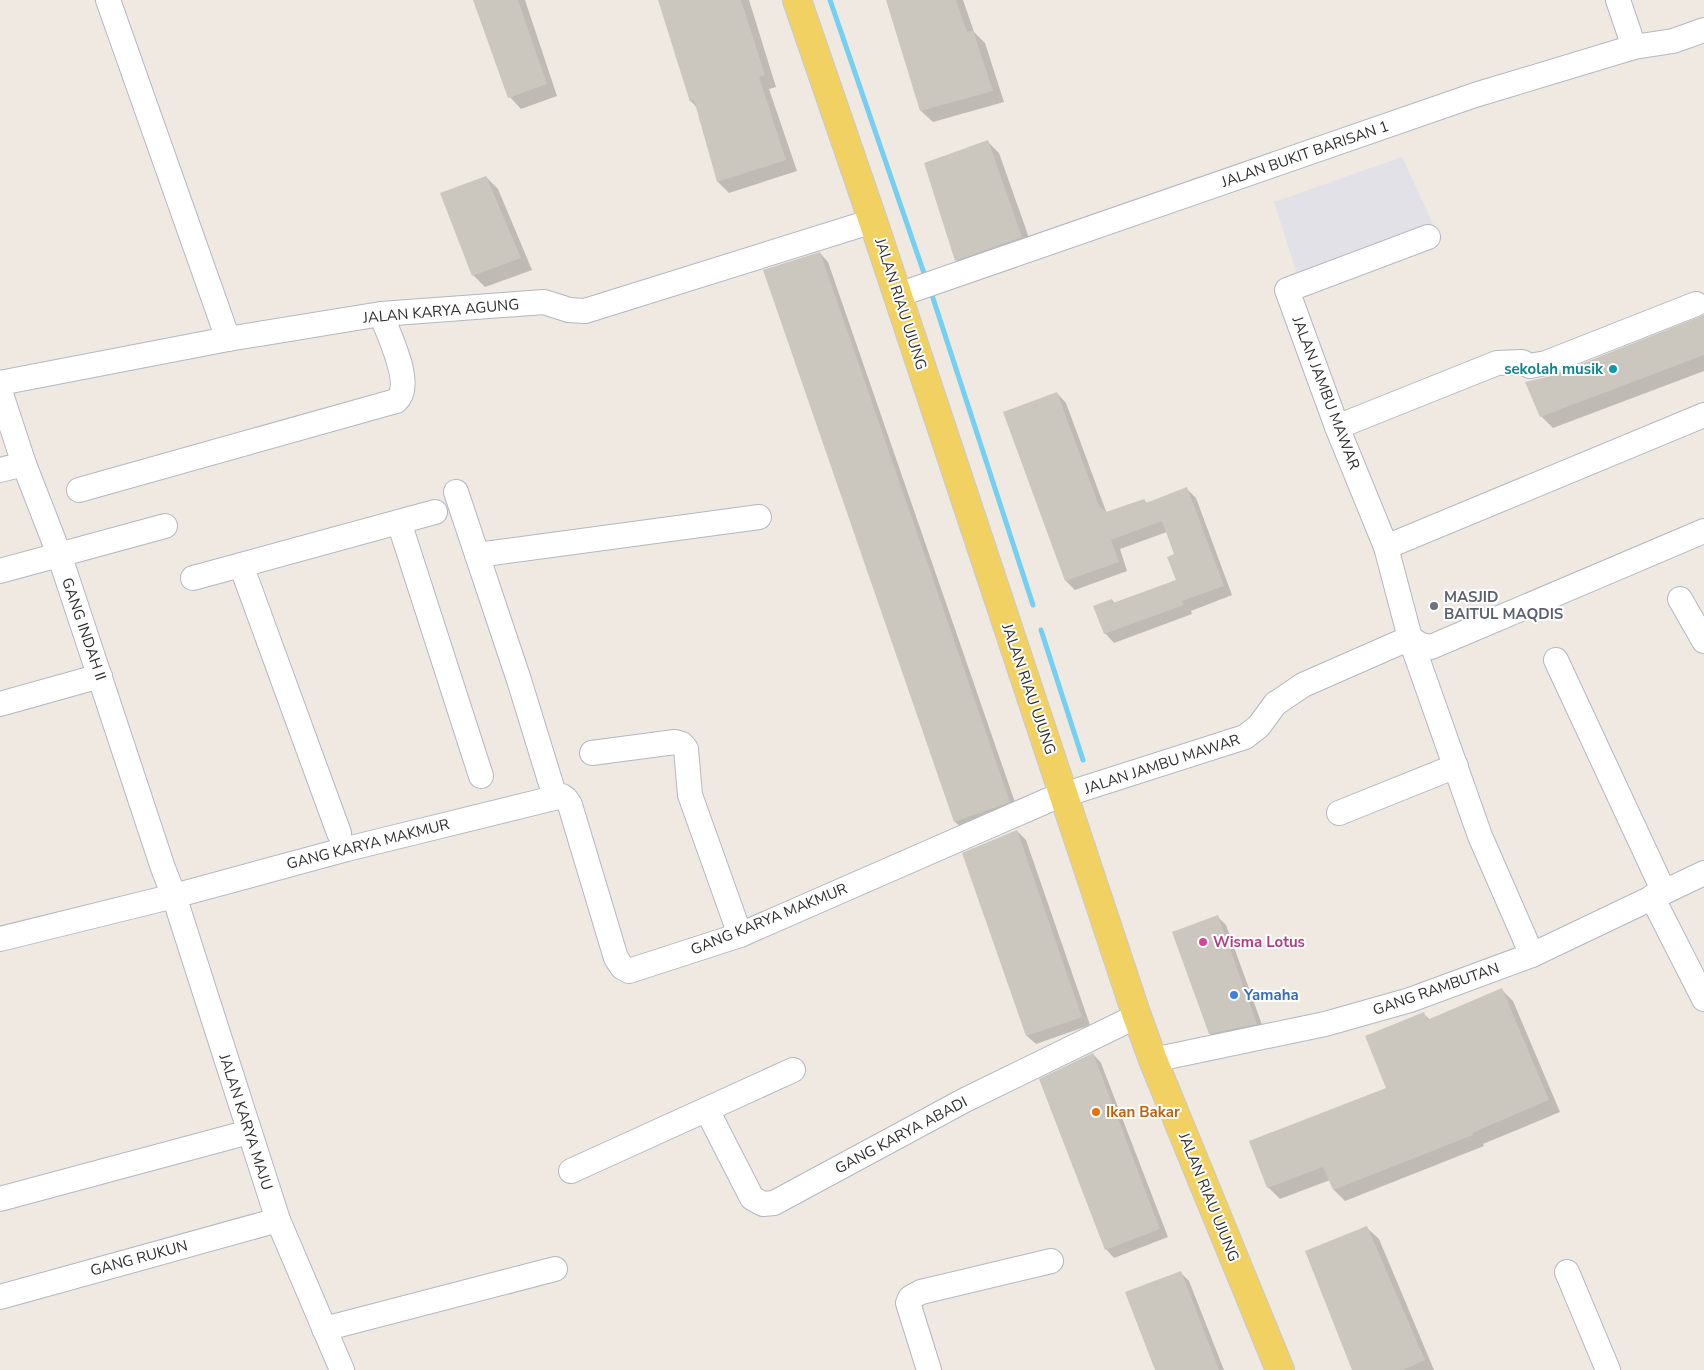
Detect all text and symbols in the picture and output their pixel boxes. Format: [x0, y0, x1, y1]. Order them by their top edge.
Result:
street label: JALAN BUKIT BARISAN 1 [1218, 116, 1391, 192]
street label: JALAN RIAU UJUNG [870, 235, 932, 372]
street label: JALAN KARYA AGUNG [361, 294, 520, 328]
street label: JALAN JAMBU MAWAR [1287, 313, 1364, 473]
place label: sekolah musik [1504, 359, 1604, 379]
marker: sekolah musik [1607, 363, 1619, 375]
street label: GANG INDAH II [57, 575, 111, 683]
place label: MASJID BAITUL MAQDIS [1444, 587, 1563, 624]
marker: MASJID BAITUL MAQDIS [1428, 600, 1440, 612]
street label: JALAN RIAU UJUNG [997, 620, 1061, 757]
street label: JALAN JAMBU MAWAR [1081, 729, 1242, 799]
street label: GANG KARYA MAKMUR [284, 814, 452, 874]
street label: GANG KARYA MAKMUR [688, 878, 850, 960]
place label: Wisma Lotus [1213, 932, 1305, 952]
marker: Wisma Lotus [1197, 936, 1209, 948]
street label: GANG RAMBUTAN [1370, 958, 1502, 1020]
place label: Yamaha [1243, 985, 1299, 1005]
marker: Yamaha [1228, 989, 1240, 1001]
street label: JALAN KARYA MAJU [214, 1050, 277, 1193]
street label: GANG KARYA ABADI [831, 1092, 971, 1178]
place label: Ikan Bakar [1106, 1102, 1180, 1122]
marker: Ikan Bakar [1090, 1106, 1102, 1118]
street label: JALAN RIAU UJUNG [1174, 1129, 1244, 1264]
street label: GANG RUKUN [88, 1235, 190, 1281]

